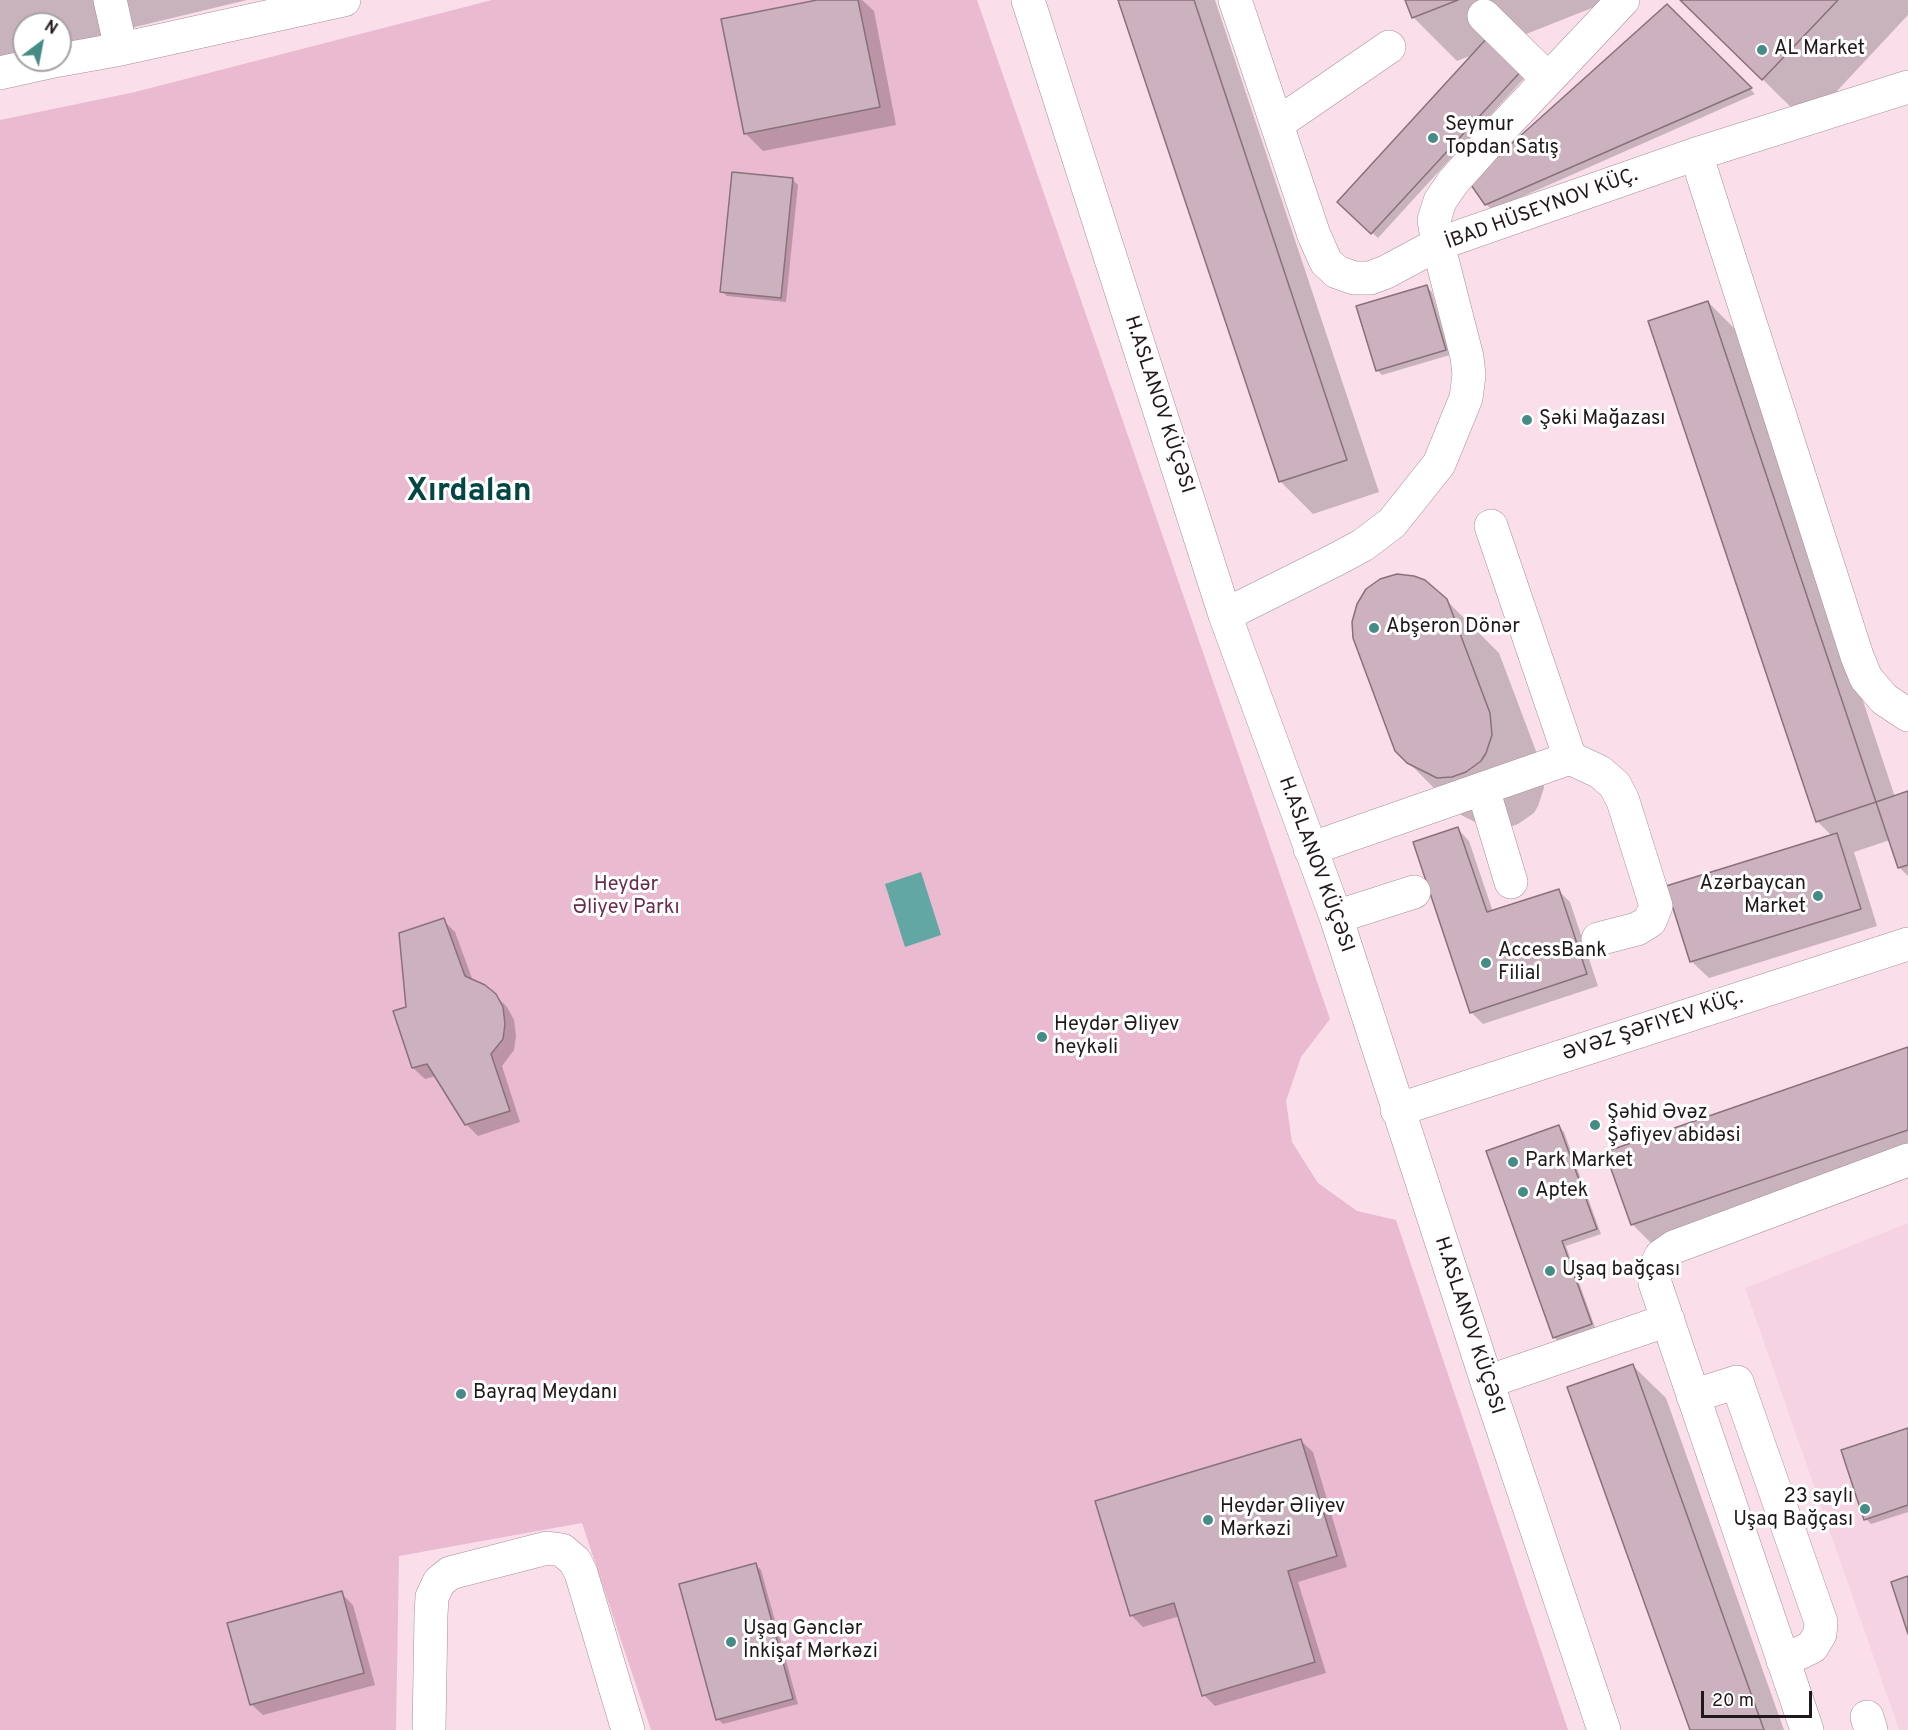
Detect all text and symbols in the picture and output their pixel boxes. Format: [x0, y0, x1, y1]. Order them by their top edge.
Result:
north arrow [12, 12, 72, 72]
text: N [40, 17, 61, 40]
place label: AL Market [1774, 38, 1865, 62]
marker: AL Market [1755, 43, 1769, 57]
place label: Seymur Topdan Satış [1445, 114, 1559, 161]
marker: Seymur Topdan Satış [1426, 131, 1440, 145]
street label: İBAD HÜSEYNOV KÜÇ. [1443, 164, 1641, 256]
street label: H.ASLANOV KÜÇƏSI [1118, 313, 1198, 497]
place label: Şəki Mağazası [1539, 408, 1665, 432]
marker: Şəki Mağazası [1520, 413, 1534, 427]
district label: Xırdalan [406, 475, 532, 513]
place label: Abşeron Dönər [1386, 616, 1520, 640]
marker: Abşeron Dönər [1367, 621, 1381, 635]
street label: H.ASLANOV KÜÇƏSI [1272, 774, 1358, 956]
place label: Azərbaycan Market [1700, 873, 1806, 920]
park label: Heydər Əliyev Parkı [572, 874, 680, 921]
marker: Azərbaycan Market [1811, 889, 1825, 903]
place label: AccessBank Filial [1498, 940, 1607, 987]
marker: AccessBank Filial [1479, 956, 1493, 970]
street label: ƏVƏZ ŞƏFIYEV KÜÇ. [1559, 986, 1747, 1068]
place label: Heydər Əliyev heykəli [1054, 1014, 1179, 1061]
marker: Heydər Əliyev heykəli [1035, 1030, 1049, 1044]
place label: Şəhid Əvəz Şəfiyev abidəsi [1607, 1102, 1741, 1149]
marker: Şəhid Əvəz Şəfiyev abidəsi [1588, 1118, 1602, 1132]
place label: Park Market [1525, 1150, 1633, 1174]
marker: Park Market [1506, 1155, 1520, 1169]
place label: Aptek [1535, 1180, 1588, 1204]
marker: Aptek [1516, 1185, 1530, 1199]
street label: H.ASLANOV KÜÇƏSI [1428, 1234, 1508, 1418]
place label: Uşaq bağçası [1562, 1259, 1680, 1283]
marker: Uşaq bağçası [1543, 1264, 1557, 1278]
place label: Bayraq Meydanı [473, 1382, 617, 1406]
marker: Bayraq Meydanı [454, 1387, 468, 1401]
place label: 23 saylı Uşaq Bağçası [1733, 1486, 1853, 1533]
place label: Heydər Əliyev Mərkəzi [1220, 1496, 1345, 1543]
marker: 23 saylı Uşaq Bağçası [1858, 1502, 1872, 1516]
marker: Heydər Əliyev Mərkəzi [1201, 1513, 1215, 1527]
place label: Uşaq Gənclər İnkişaf Mərkəzi [743, 1618, 878, 1665]
marker: Uşaq Gənclər İnkişaf Mərkəzi [724, 1635, 738, 1649]
scale bar [1704, 1679, 1815, 1717]
text: 20 m [1712, 1690, 1754, 1713]

